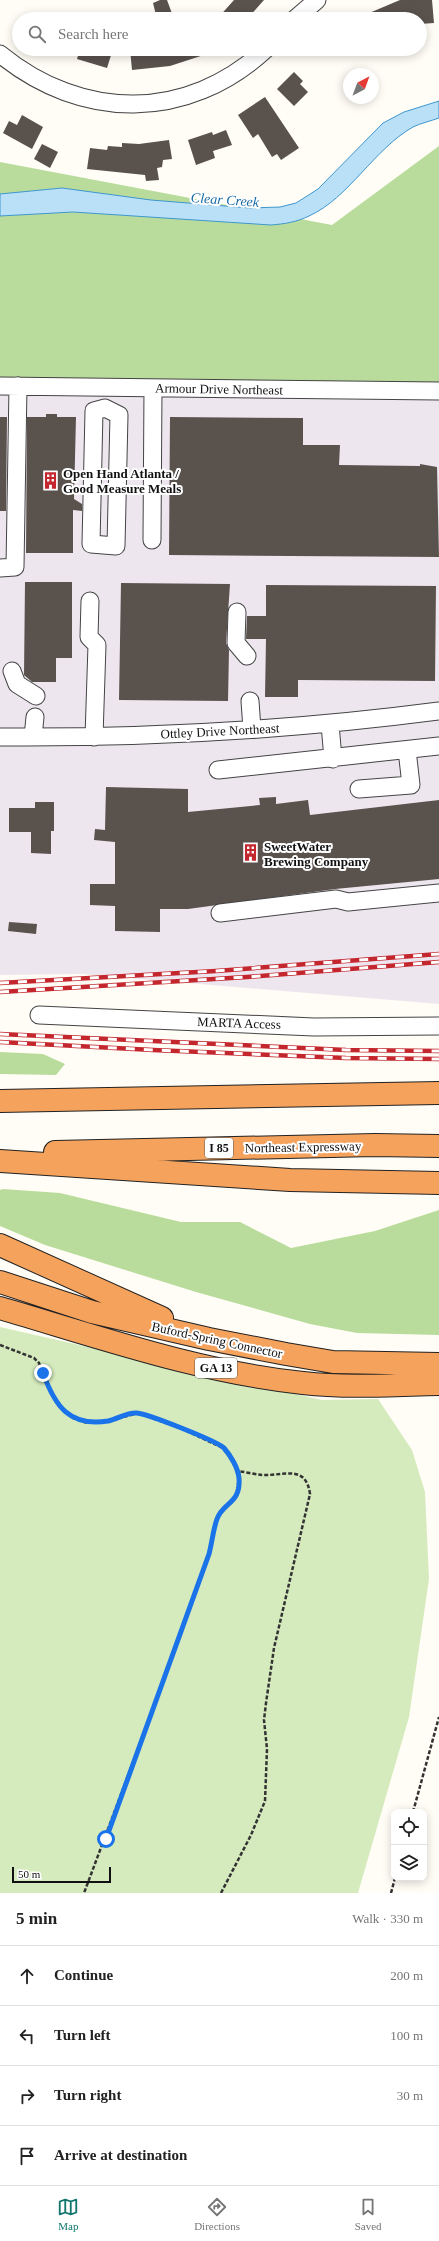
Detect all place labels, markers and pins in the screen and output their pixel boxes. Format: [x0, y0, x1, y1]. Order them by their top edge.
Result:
place label: Open Hand Atlanta / Good Measure Meals [63, 466, 181, 496]
building icon: Open Hand Atlanta / Good Measure Meals [40, 470, 60, 490]
place label: SweetWater Brewing Company [264, 839, 369, 869]
building icon: SweetWater Brewing Company [241, 843, 261, 863]

